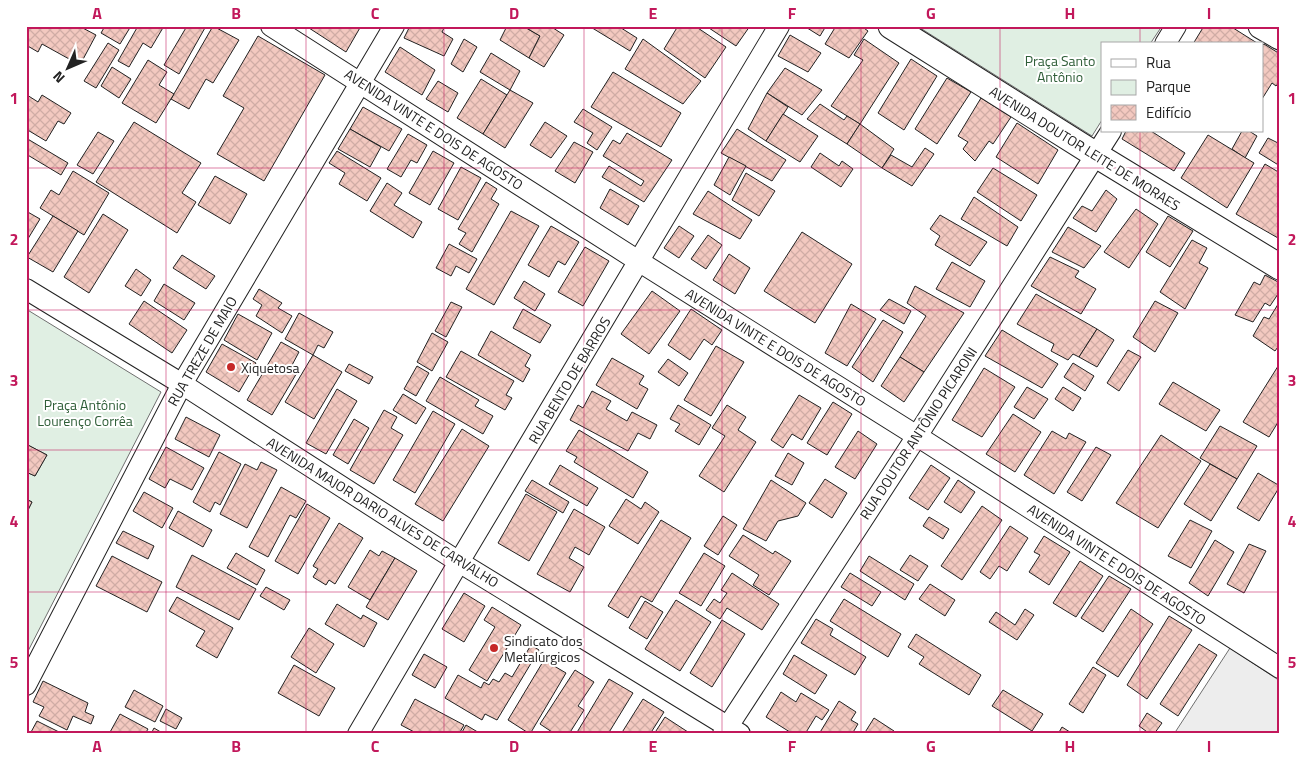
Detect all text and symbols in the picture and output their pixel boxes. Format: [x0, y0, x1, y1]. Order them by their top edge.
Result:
text: A [92, 1, 102, 25]
text: B [231, 1, 241, 25]
text: C [371, 1, 380, 25]
text: D [509, 1, 519, 25]
text: E [649, 1, 658, 25]
text: F [788, 1, 797, 25]
text: G [926, 1, 936, 25]
text: H [1065, 1, 1075, 25]
text: I [1207, 1, 1211, 25]
north arrow [42, 42, 92, 92]
legend [1101, 42, 1264, 132]
park label: Praça Santo Antônio [1025, 50, 1095, 87]
text: Rua [1146, 51, 1171, 74]
street label: AVENIDA VINTE E DOIS DE AGOSTO [341, 63, 527, 195]
text: N [48, 67, 69, 88]
text: Parque [1146, 75, 1191, 98]
street label: AVENIDA DOUTOR LEITE DE MORAES [986, 80, 1184, 216]
text: 1 [10, 86, 18, 110]
text: 1 [1288, 86, 1296, 110]
text: Edifício [1146, 101, 1191, 124]
text: 2 [10, 227, 18, 251]
text: 2 [1288, 227, 1296, 251]
street label: AVENIDA VINTE E DOIS DE AGOSTO [682, 283, 870, 411]
street label: RUA TREZE DE MAIO [162, 292, 242, 410]
street label: RUA BENTO DE BARROS [523, 312, 615, 448]
street label: RUA DOUTOR ANTÔNIO PICARONI [854, 343, 982, 523]
place label: Xiquetosa [241, 357, 300, 378]
marker: Xiquetosa [225, 361, 237, 373]
text: 3 [10, 368, 18, 392]
text: 3 [1288, 368, 1296, 392]
park label: Praça Antônio Lourenço Corrêa [37, 394, 133, 431]
street label: AVENIDA MAJOR DARIO ALVES DE CARVALHO [263, 432, 503, 592]
street label: AVENIDA VINTE E DOIS DE AGOSTO [1024, 498, 1210, 630]
text: 4 [10, 509, 19, 533]
text: 4 [1288, 509, 1297, 533]
place label: Sindicato dos Metalúrgicos [504, 630, 582, 667]
marker: Sindicato dos Metalúrgicos [488, 642, 500, 654]
text: 5 [10, 650, 19, 674]
text: 5 [1288, 650, 1297, 674]
text: A [92, 734, 102, 758]
text: B [231, 734, 241, 758]
text: C [371, 734, 380, 758]
text: D [509, 734, 519, 758]
text: E [649, 734, 658, 758]
text: F [788, 734, 797, 758]
text: G [926, 734, 936, 758]
text: H [1065, 734, 1075, 758]
text: I [1207, 734, 1211, 758]

